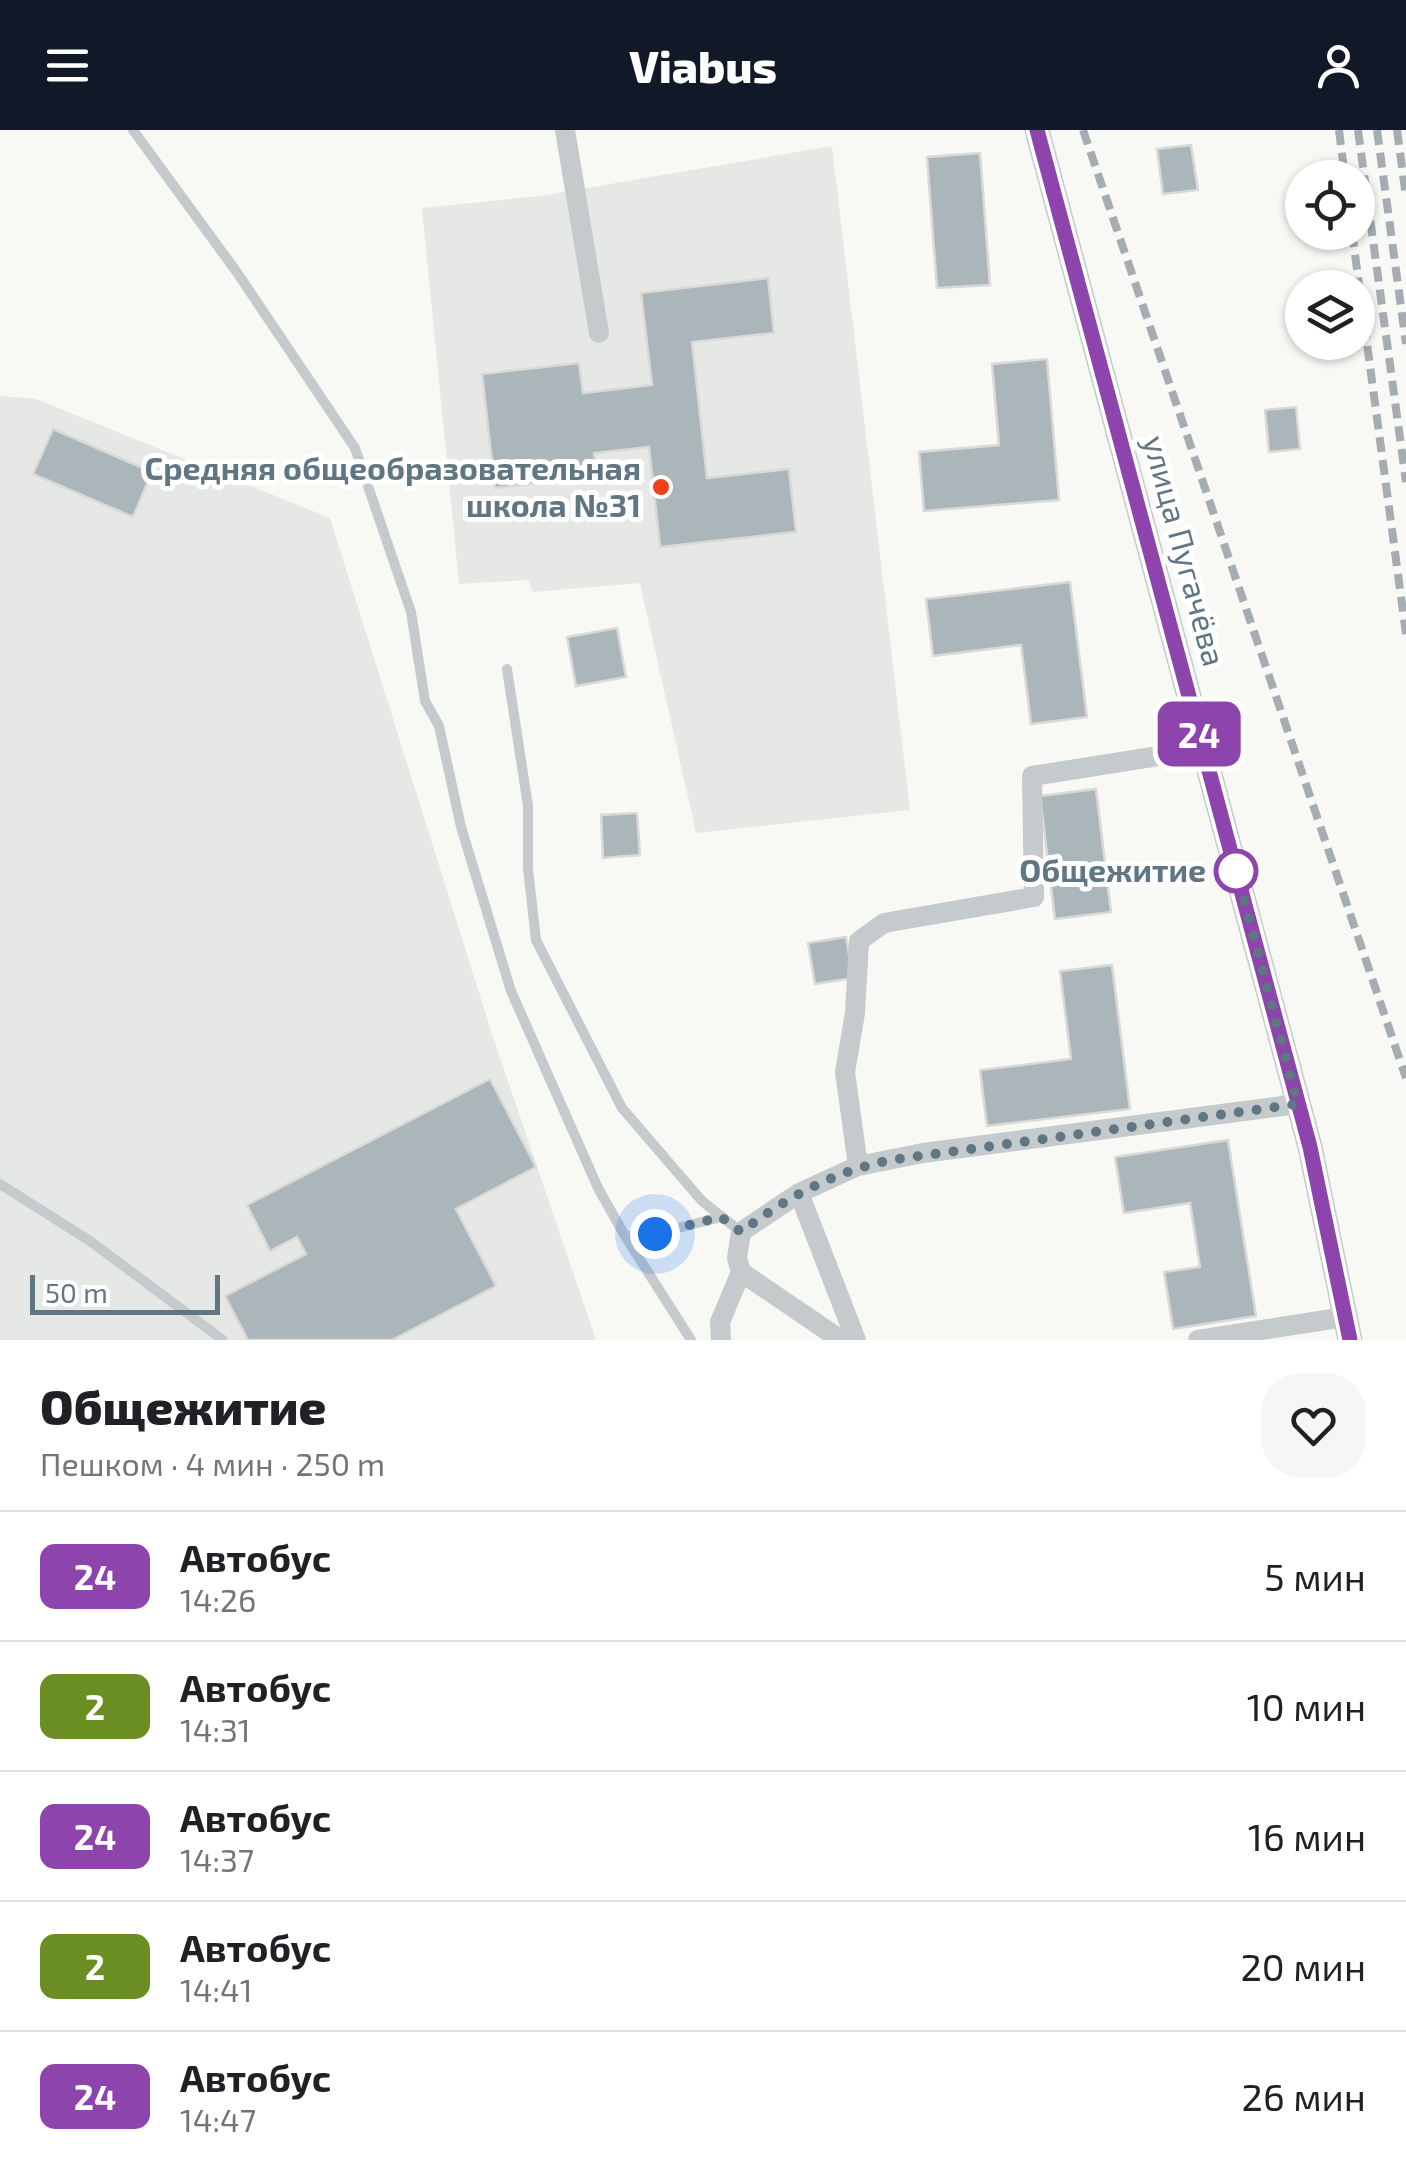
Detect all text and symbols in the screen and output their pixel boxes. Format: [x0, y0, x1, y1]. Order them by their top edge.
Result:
icon: menu [40, 38, 95, 93]
text: Viabus [629, 38, 777, 92]
icon: person [1311, 38, 1366, 93]
map controls [1285, 160, 1375, 360]
button: locate [1285, 160, 1375, 250]
button: layers [1285, 270, 1375, 360]
street label: улица Пугачёва [1136, 431, 1235, 670]
place label: Средняя общеобразовательная школа №31 [144, 448, 641, 523]
marker: Средняя общеобразовательная школа №31 [650, 476, 672, 498]
line badge: 24 [1154, 702, 1244, 766]
text: 24 [1178, 713, 1220, 755]
place label: Общежитие [1019, 850, 1206, 888]
marker: Общежитие [1215, 850, 1257, 892]
your location [630, 1209, 680, 1259]
scale bar [30, 1270, 220, 1314]
text: 50 m [45, 1275, 108, 1309]
button: heart [1261, 1373, 1366, 1478]
text: Общежитие [40, 1377, 326, 1435]
text: Пешком · 4 мин · 250 m [40, 1444, 385, 1482]
text: Автобус [180, 1534, 331, 1580]
text: 5 мин [1264, 1553, 1366, 1599]
text: 24 [74, 1555, 116, 1597]
text: 14:26 [180, 1580, 256, 1618]
text: Автобус [180, 1664, 331, 1710]
text: 10 мин [1247, 1683, 1366, 1729]
text: 2 [85, 1685, 105, 1727]
text: 14:31 [180, 1710, 251, 1748]
text: Автобус [180, 1794, 331, 1840]
text: 16 мин [1248, 1813, 1366, 1859]
text: 24 [74, 1815, 116, 1857]
text: 14:37 [180, 1840, 254, 1878]
text: Автобус [180, 1924, 331, 1970]
text: 20 мин [1240, 1943, 1366, 1989]
text: 2 [85, 1945, 105, 1987]
text: 14:41 [180, 1970, 252, 2008]
text: Автобус [180, 2054, 331, 2100]
text: 26 мин [1242, 2073, 1366, 2119]
text: 24 [74, 2075, 116, 2117]
text: 14:47 [180, 2100, 256, 2138]

